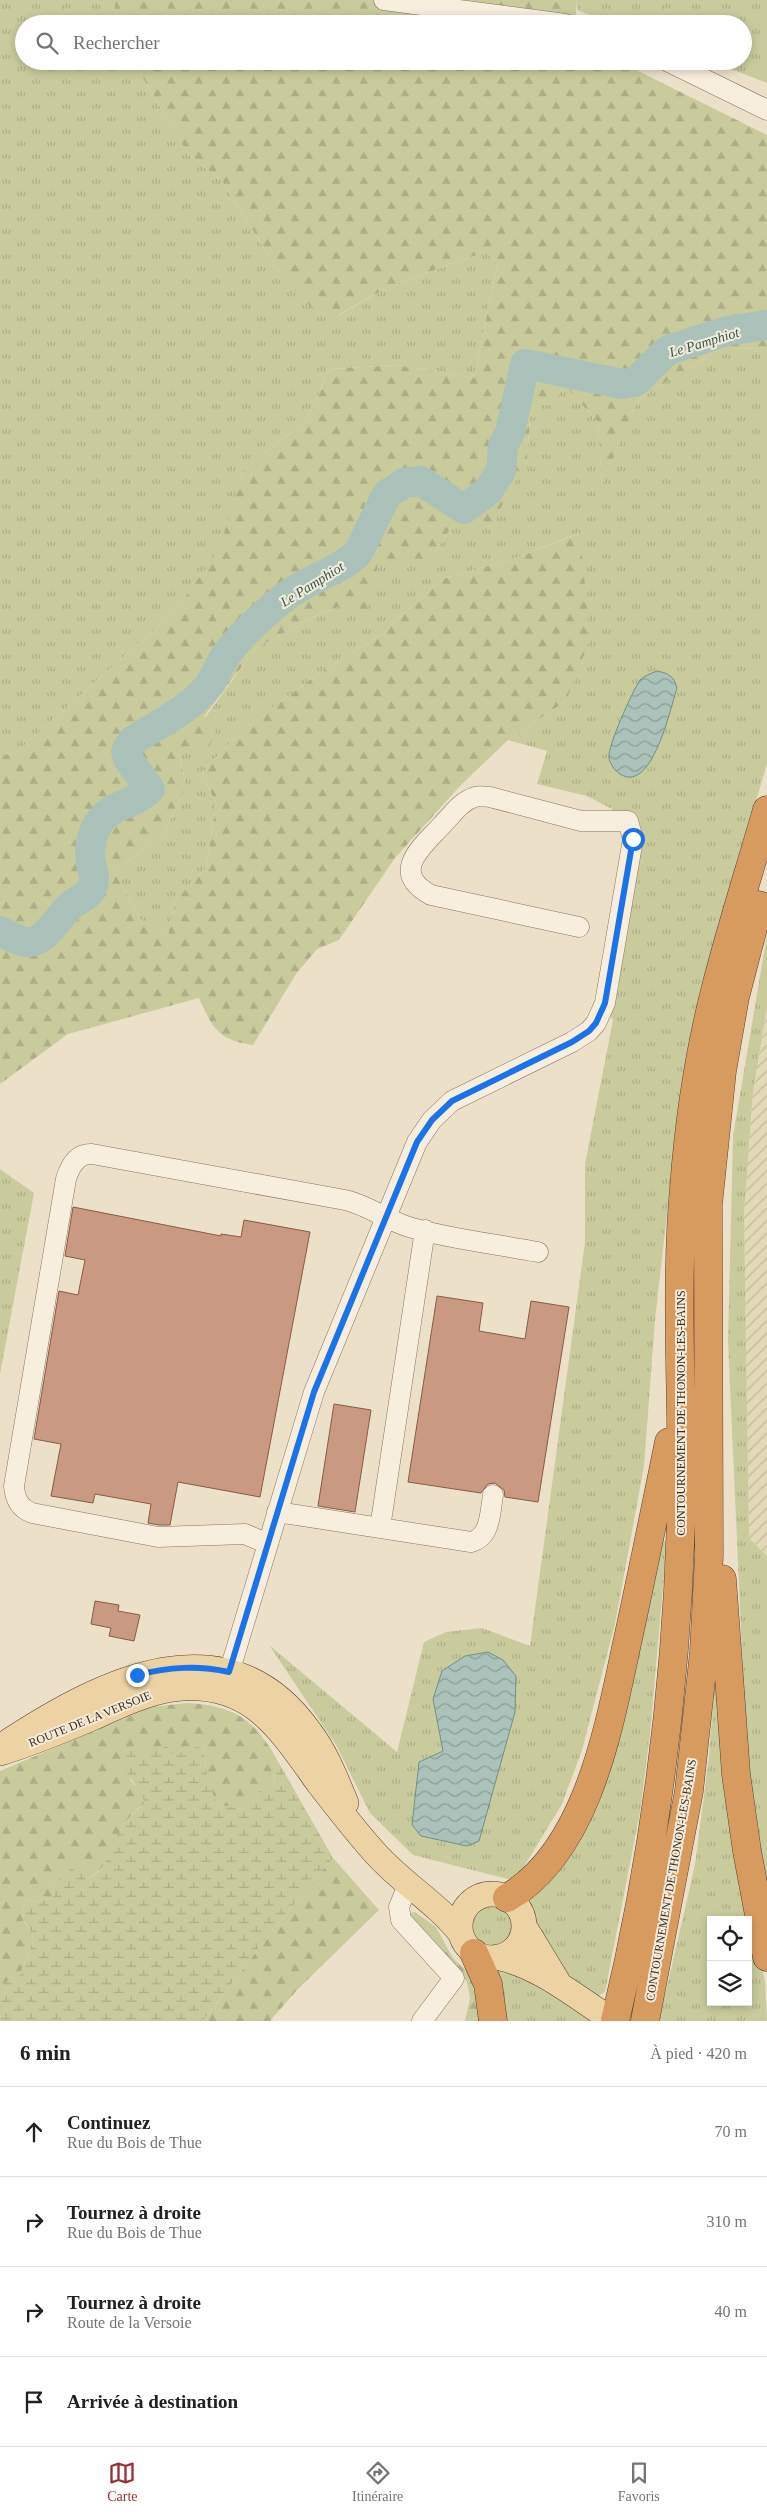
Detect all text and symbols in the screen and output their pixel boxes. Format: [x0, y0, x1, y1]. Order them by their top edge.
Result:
search box [15, 15, 752, 70]
icon: search [33, 29, 61, 57]
text: Rechercher [73, 32, 160, 53]
water label: Le Pamphiot [667, 324, 742, 360]
water label: Le Pamphiot [277, 558, 348, 610]
route start [622, 828, 645, 851]
street label: CONTOURNEMENT DE THONON-LES-BAINS [674, 1290, 688, 1536]
route end [126, 1664, 149, 1687]
street label: ROUTE DE LA VERSOIE [27, 1688, 153, 1750]
street label: CONTOURNEMENT DE THONON-LES-BAINS [643, 1758, 699, 2002]
map controls [707, 1916, 752, 2006]
button: locate [707, 1916, 752, 1961]
button: layers [707, 1961, 752, 2006]
text: 6 min [20, 2041, 71, 2065]
text: À pied · 420 m [650, 2045, 747, 2062]
text: Continuez [67, 2112, 150, 2133]
icon: ahead [20, 2118, 48, 2146]
text: 70 m [715, 2123, 747, 2140]
text: Rue du Bois de Thue [67, 2134, 202, 2151]
text: Tournez à droite [67, 2202, 201, 2223]
icon: right [20, 2208, 48, 2236]
text: 310 m [707, 2213, 747, 2230]
text: Rue du Bois de Thue [67, 2224, 202, 2241]
text: Tournez à droite [67, 2292, 201, 2313]
icon: right [20, 2298, 48, 2326]
text: 40 m [715, 2303, 747, 2320]
text: Route de la Versoie [67, 2314, 192, 2331]
icon: arrive [20, 2388, 48, 2416]
text: Arrivée à destination [67, 2391, 238, 2412]
tab: Carte [107, 2459, 138, 2505]
tab: Itinéraire [352, 2459, 403, 2505]
tab: Favoris [618, 2459, 660, 2505]

